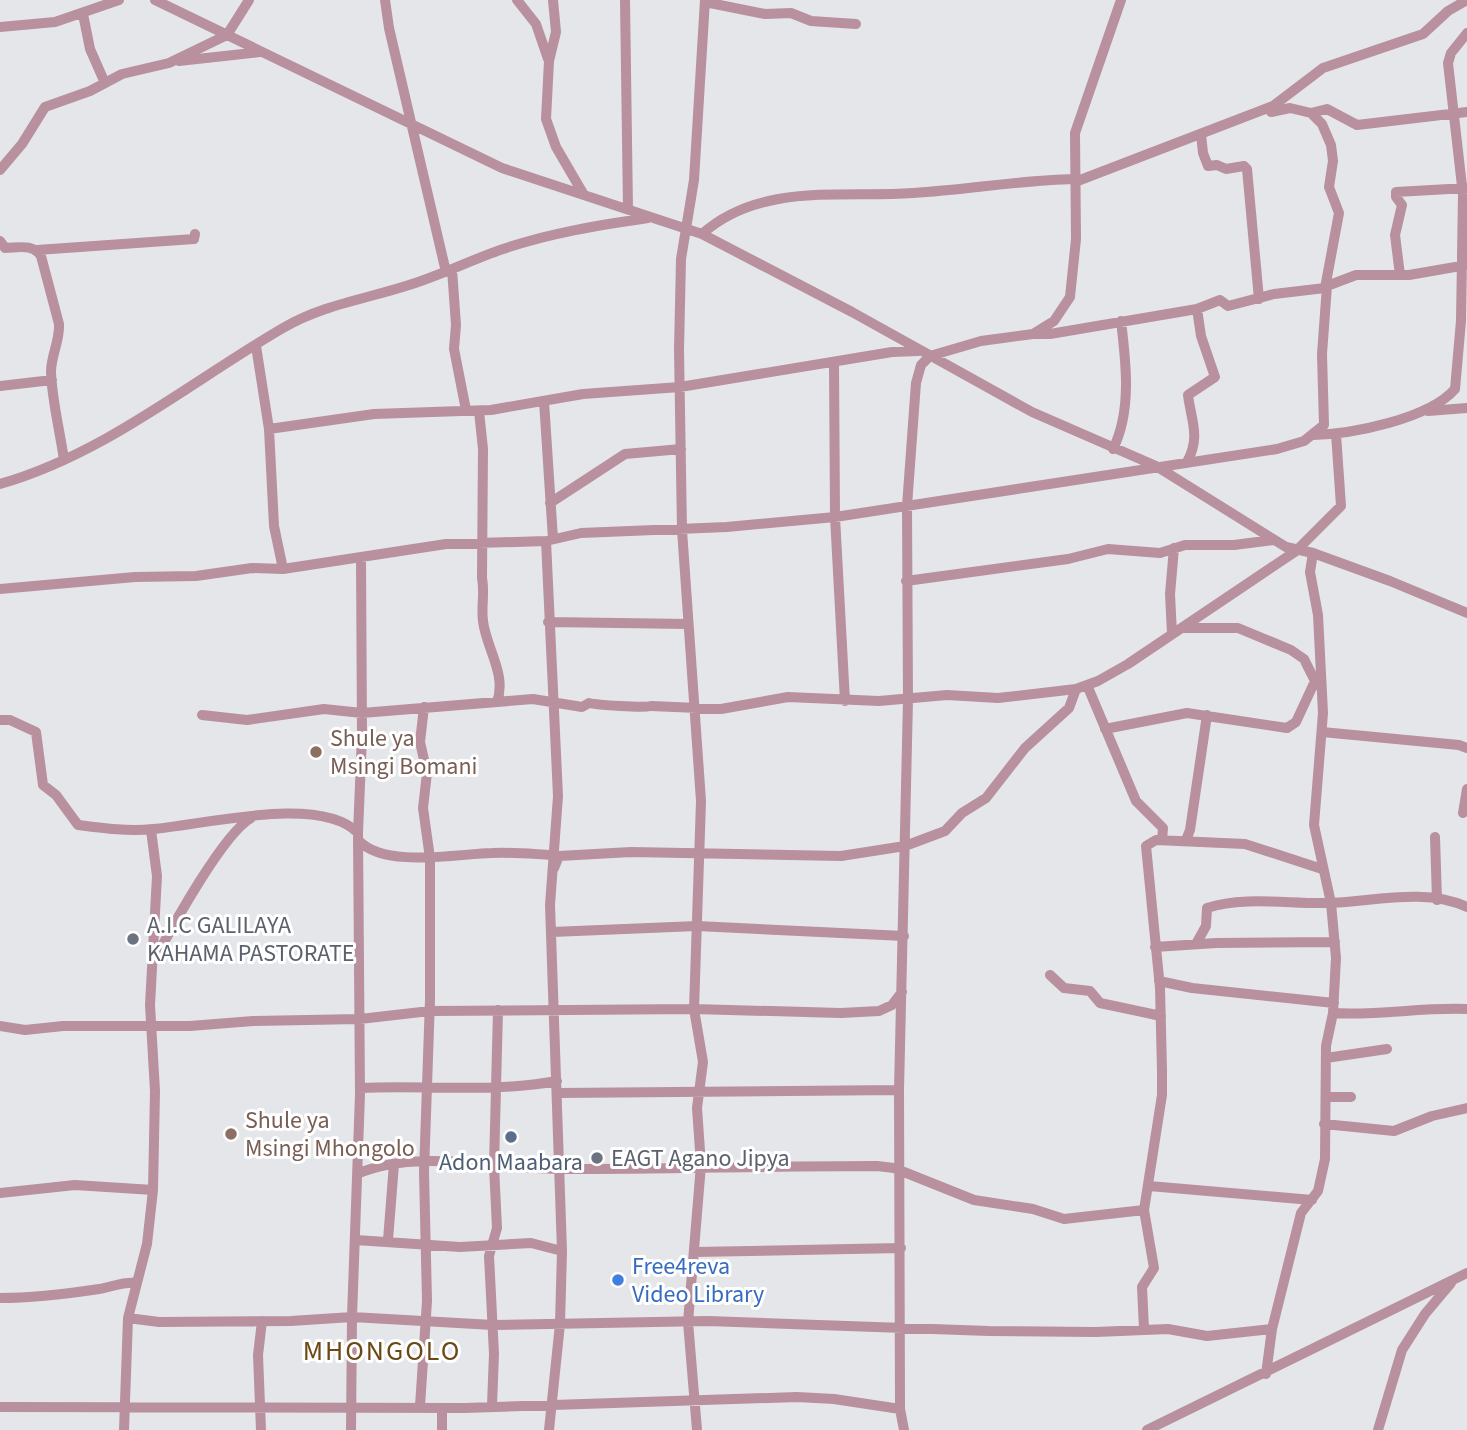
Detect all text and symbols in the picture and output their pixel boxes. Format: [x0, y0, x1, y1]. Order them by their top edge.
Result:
place label: Shule ya Msingi Bomani [330, 721, 477, 784]
marker: Shule ya Msingi Bomani [308, 744, 324, 760]
place label: A.I.C GALILAYA KAHAMA PASTORATE [147, 908, 355, 971]
marker: A.I.C GALILAYA KAHAMA PASTORATE [125, 931, 141, 947]
place label: Shule ya Msingi Mhongolo [245, 1103, 415, 1166]
marker: Shule ya Msingi Mhongolo [223, 1126, 239, 1142]
marker: Adon Maabara [503, 1129, 519, 1145]
place label: EAGT Agano Jipya [611, 1141, 790, 1176]
place label: Adon Maabara [439, 1145, 583, 1180]
marker: EAGT Agano Jipya [589, 1150, 605, 1166]
place label: Free4reva Video Library [632, 1249, 764, 1312]
marker: Free4reva Video Library [610, 1272, 626, 1288]
district label: MHONGOLO [303, 1331, 461, 1371]

